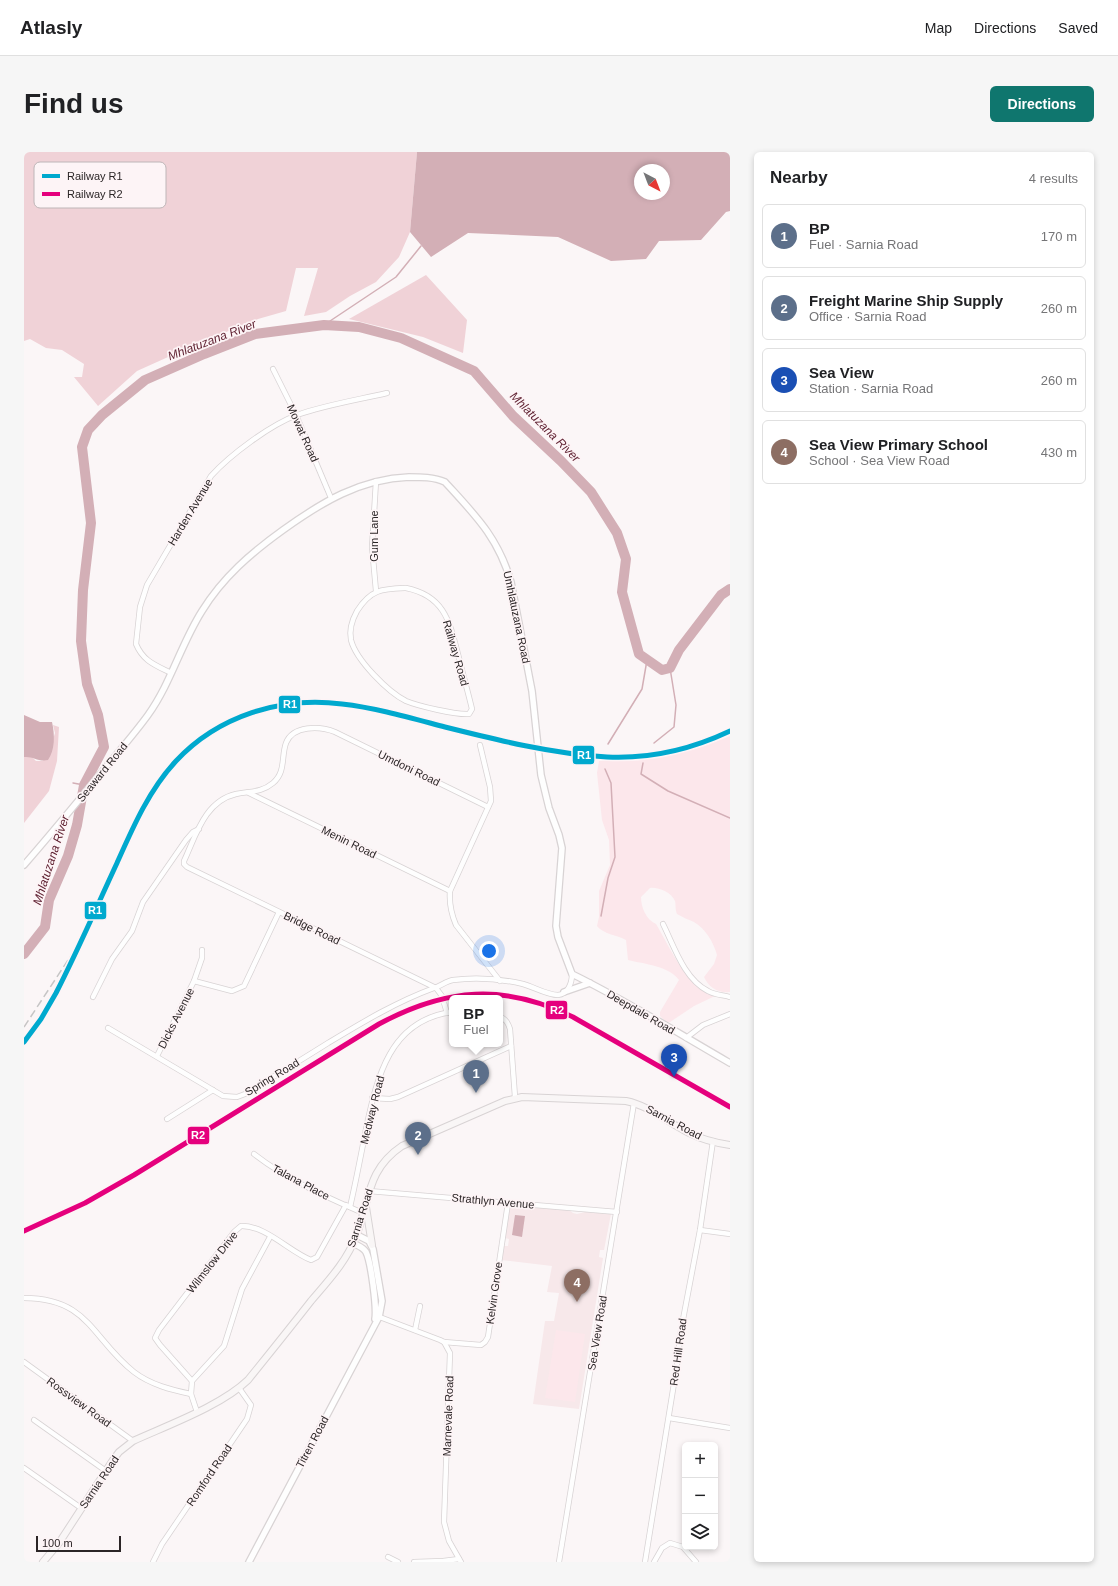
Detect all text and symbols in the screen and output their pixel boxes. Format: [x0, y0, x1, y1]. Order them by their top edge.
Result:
text: Atlasly [20, 17, 82, 38]
text: Map [925, 20, 952, 36]
text: Directions [974, 20, 1036, 36]
text: Saved [1058, 20, 1098, 36]
button: Directions [990, 86, 1094, 122]
text: Find us [24, 88, 124, 119]
legend [34, 162, 166, 208]
north arrow [634, 164, 670, 200]
text: Nearby [770, 168, 828, 187]
text: Railway R1 [67, 170, 123, 182]
text: 4 results [1029, 171, 1078, 186]
text: Railway R2 [67, 188, 123, 200]
text: BP [809, 220, 830, 237]
text: 1 [780, 229, 788, 244]
text: 170 m [1041, 229, 1077, 244]
text: Fuel · Sarnia Road [809, 237, 918, 252]
text: Freight Marine Ship Supply [809, 292, 1003, 309]
text: 2 [780, 301, 788, 316]
text: 260 m [1041, 301, 1077, 316]
text: Office · Sarnia Road [809, 309, 927, 324]
water label: Mhlatuzana River [166, 316, 259, 363]
text: Sea View [809, 364, 874, 381]
text: 3 [780, 373, 788, 388]
text: 260 m [1041, 373, 1077, 388]
text: Station · Sarnia Road [809, 381, 933, 396]
water label: Mhlatuzana River [507, 389, 584, 466]
street label: Mowat Road [285, 402, 321, 464]
text: Sea View Primary School [809, 436, 988, 453]
text: 4 [780, 445, 788, 460]
text: 430 m [1041, 445, 1077, 460]
text: School · Sea View Road [809, 453, 950, 468]
street label: Harden Avenue [165, 476, 215, 548]
street label: Gum Lane [368, 510, 380, 562]
street label: Umhlatuzana Road [501, 570, 533, 664]
street label: Railway Road [441, 619, 471, 687]
line badge: R1 [278, 695, 301, 714]
text: R1 [283, 698, 297, 710]
street label: Seaward Road [74, 740, 130, 804]
line badge: R1 [572, 745, 595, 765]
street label: Umdoni Road [376, 748, 442, 788]
text: R1 [577, 749, 591, 761]
water label: Mhlatuzana River [30, 812, 72, 907]
street label: Menin Road [320, 824, 378, 860]
line badge: R1 [84, 901, 107, 920]
text: R1 [88, 904, 102, 916]
street label: Bridge Road [282, 909, 342, 947]
your location [479, 941, 499, 961]
street label: Dicks Avenue [156, 986, 196, 1050]
street label: Deepdale Road [605, 988, 677, 1036]
popup [449, 995, 503, 1047]
line badge: R2 [545, 1000, 568, 1020]
text: R2 [550, 1004, 564, 1016]
text: BP [463, 1005, 484, 1022]
text: Fuel [463, 1022, 489, 1037]
pin: 3 [661, 1044, 687, 1077]
street label: Spring Road [243, 1056, 301, 1098]
pin: 1 [463, 1060, 489, 1093]
street label: Medway Road [358, 1074, 386, 1146]
street label: Sarnia Road [644, 1102, 704, 1142]
pin: 2 [405, 1122, 431, 1155]
line badge: R2 [187, 1126, 210, 1145]
text: R2 [191, 1129, 205, 1141]
street label: Talana Place [270, 1162, 332, 1202]
street label: Sarnia Road [345, 1187, 375, 1249]
street label: Strathlyn Avenue [451, 1191, 535, 1211]
street label: Wilmslow Drive [184, 1229, 240, 1295]
street label: Kelvin Grove [484, 1261, 504, 1325]
pin: 4 [564, 1269, 590, 1302]
street label: Sea View Road [585, 1295, 609, 1371]
street label: Red Hill Road [667, 1318, 689, 1386]
street label: Rossview Road [45, 1375, 113, 1429]
street label: Marnevale Road [441, 1375, 455, 1457]
street label: Titren Road [293, 1414, 331, 1470]
street label: Romford Road [184, 1442, 234, 1508]
map controls [682, 1442, 718, 1550]
button: + [682, 1442, 718, 1478]
street label: Sarnia Road [77, 1453, 121, 1511]
button: − [682, 1478, 718, 1514]
button: layers [682, 1514, 718, 1550]
scale bar [36, 1534, 121, 1553]
text: 100 m [42, 1537, 73, 1549]

